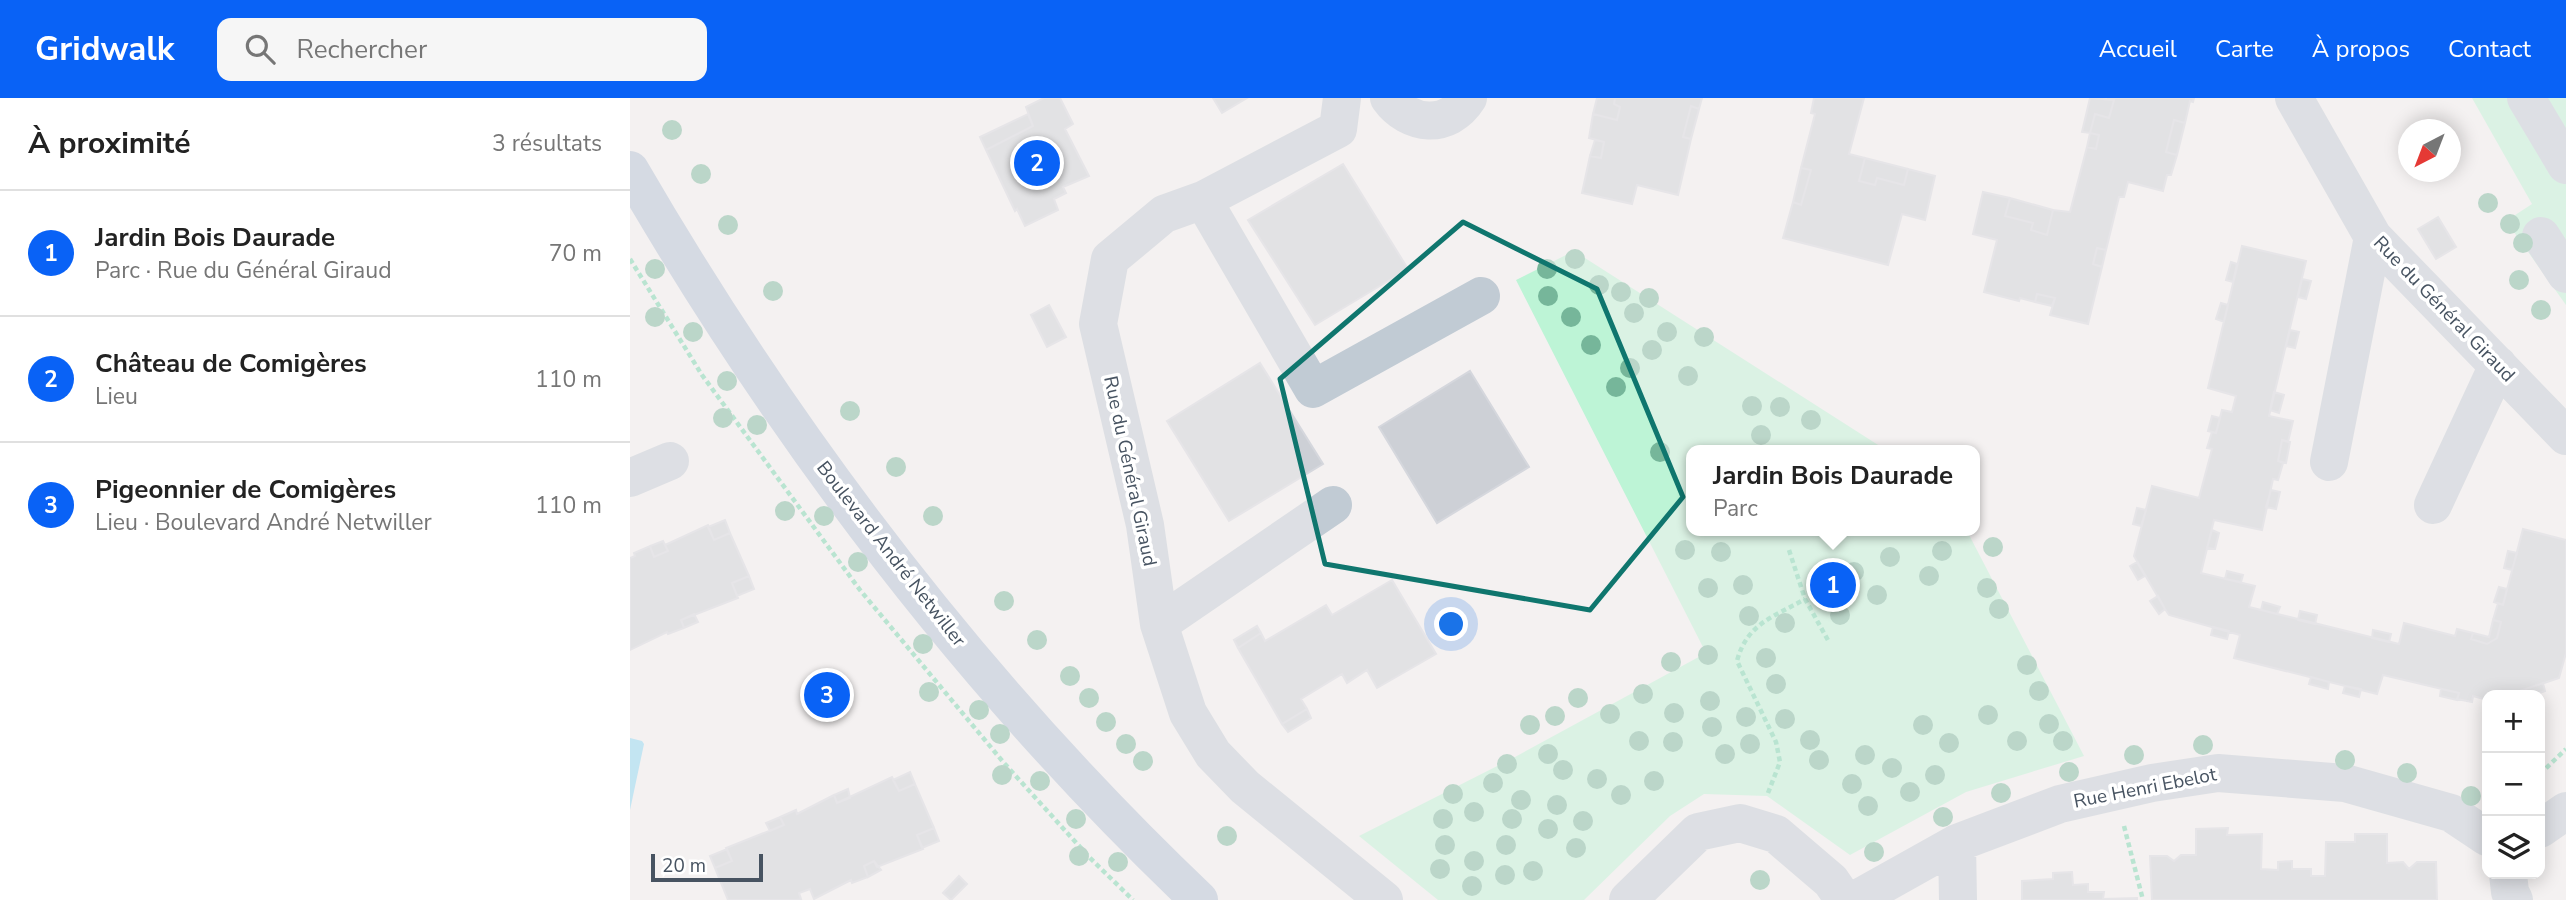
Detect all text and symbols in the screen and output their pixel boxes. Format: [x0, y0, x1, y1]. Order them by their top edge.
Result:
search box [217, 18, 707, 81]
text: Gridwalk [35, 27, 175, 72]
icon: search [241, 30, 279, 68]
text: Rechercher [297, 32, 427, 67]
text: Accueil [2099, 33, 2177, 65]
text: Carte [2215, 33, 2274, 65]
text: À propos [2312, 33, 2410, 65]
text: Contact [2448, 33, 2531, 65]
north arrow [2398, 119, 2461, 182]
text: À proximité [28, 123, 190, 164]
text: 3 résultats [492, 128, 602, 159]
pin: 2 [1014, 137, 1060, 189]
text: Jardin Bois Daurade [95, 220, 335, 255]
street label: Rue du Général Giraud [2367, 230, 2521, 388]
text: 1 [44, 238, 58, 269]
text: 70 m [549, 238, 602, 269]
text: Parc · Rue du Général Giraud [95, 255, 392, 286]
text: Château de Comigères [95, 346, 367, 381]
text: 2 [44, 364, 58, 395]
text: 110 m [535, 364, 602, 395]
street label: Rue du Général Giraud [1097, 374, 1163, 568]
text: Lieu [95, 381, 138, 412]
popup [1686, 445, 1980, 536]
street label: Boulevard André Netwiller [810, 456, 972, 652]
text: Jardin Bois Daurade [1713, 458, 1953, 493]
text: Pigeonnier de Comigères [95, 472, 396, 507]
text: 3 [44, 490, 58, 521]
text: 110 m [535, 490, 602, 521]
text: Parc [1713, 493, 1758, 524]
text: Lieu · Boulevard André Netwiller [95, 507, 432, 538]
pin: 1 [1810, 559, 1856, 611]
your location [1434, 607, 1468, 641]
pin: 3 [804, 669, 850, 721]
map controls [2482, 690, 2545, 879]
button: + [2482, 690, 2545, 753]
button: − [2482, 753, 2545, 816]
street label: Rue Henri Ebelot [2071, 761, 2219, 815]
button: layers [2482, 816, 2545, 879]
scale bar [651, 851, 763, 883]
text: 20 m [662, 853, 706, 879]

